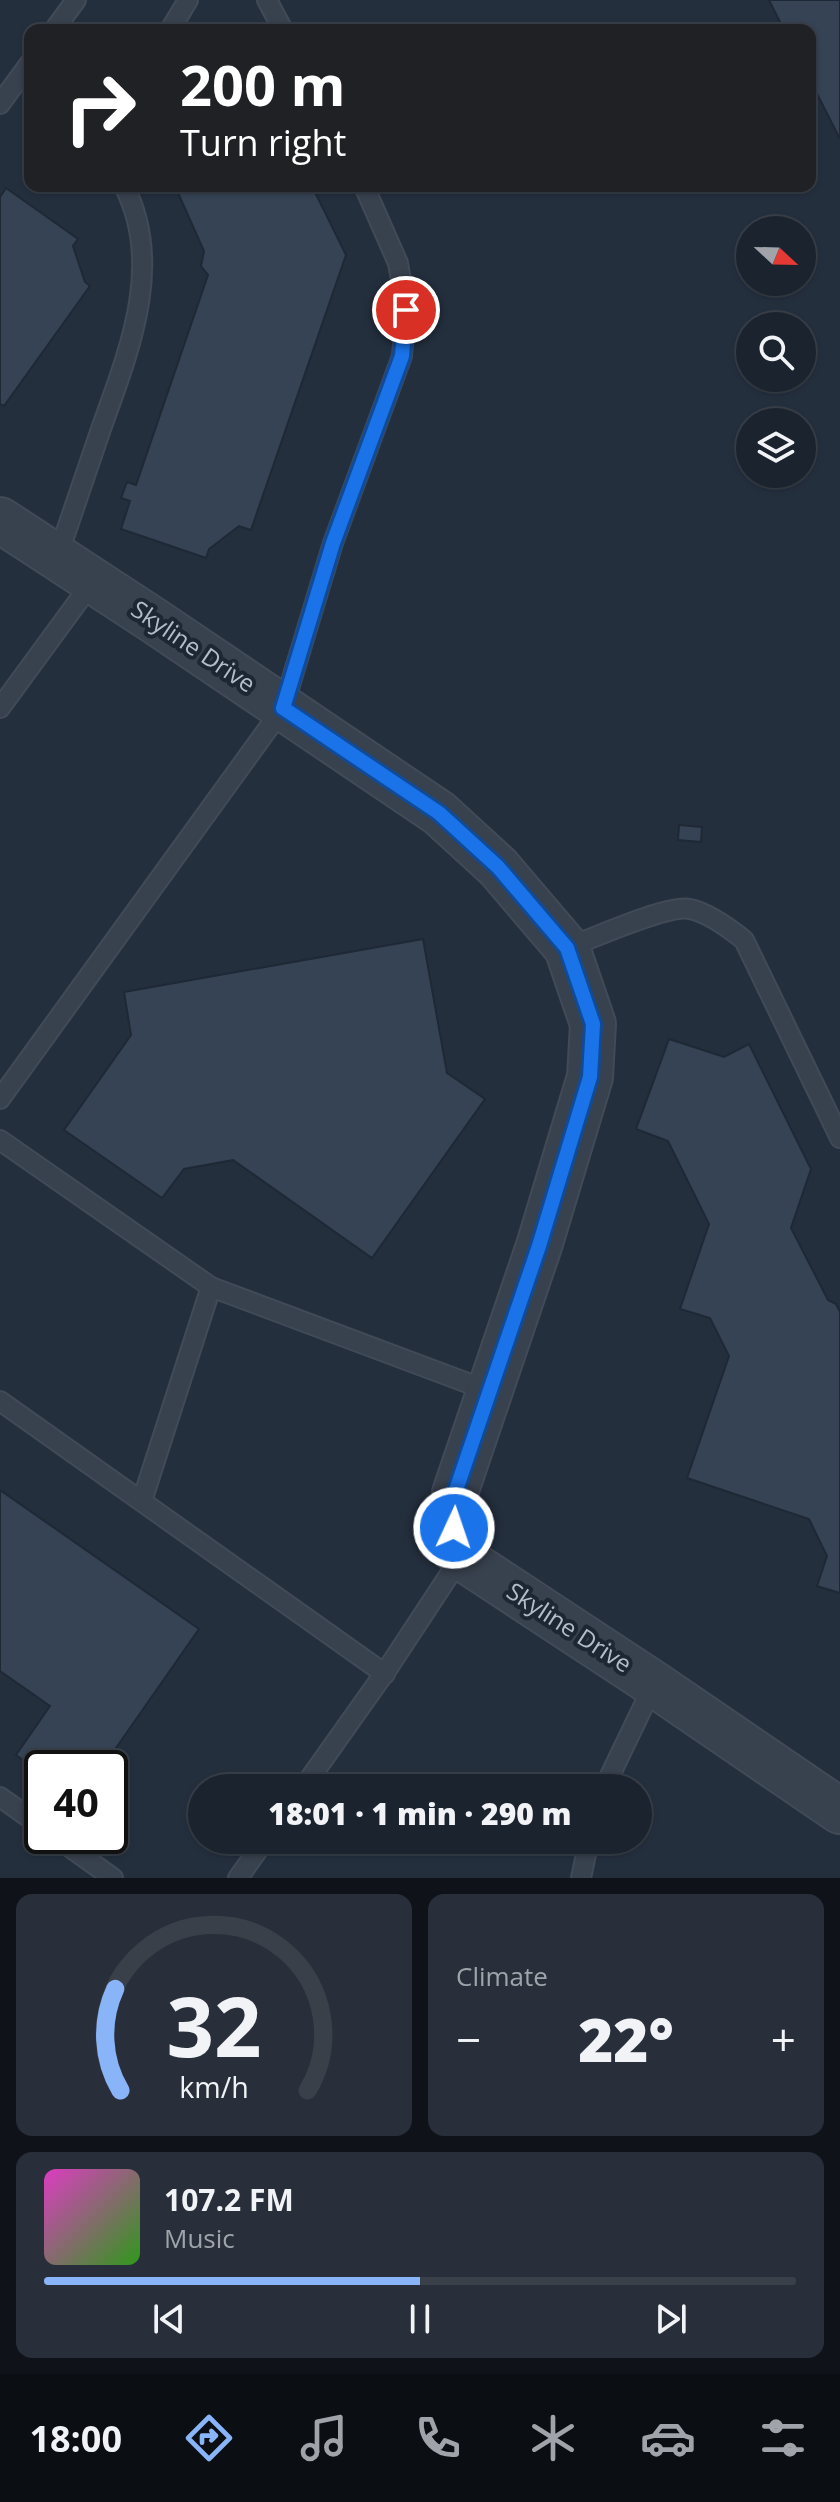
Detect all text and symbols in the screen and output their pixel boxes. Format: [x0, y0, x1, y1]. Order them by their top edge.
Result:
text: 200 m [180, 46, 346, 122]
icon: right [48, 56, 152, 160]
text: Turn right [180, 118, 346, 167]
north arrow [736, 216, 816, 296]
map controls [736, 216, 816, 488]
pin [372, 276, 440, 344]
icon: arrive [384, 288, 428, 332]
button: search [736, 312, 816, 392]
button: layers [736, 408, 816, 488]
street label: Skyline Drive [125, 592, 262, 699]
position arrow [412, 1486, 496, 1570]
street label: Skyline Drive [501, 1574, 639, 1680]
speed limit sign: 40 [24, 1750, 128, 1854]
text: 18:01 · 1 min · 290 m [268, 1793, 572, 1834]
text: Climate [456, 1958, 548, 1994]
text: 32 [166, 1968, 262, 2081]
text: 22° [578, 1998, 674, 2080]
text: − [456, 2009, 481, 2069]
text: + [771, 2009, 796, 2069]
text: km/h [179, 2067, 249, 2106]
text: 107.2 FM [164, 2179, 294, 2220]
text: Music [164, 2220, 235, 2256]
icon: previous [147, 2297, 191, 2341]
icon: pause [398, 2297, 442, 2341]
icon: next [649, 2297, 693, 2341]
icon: directions [181, 2410, 237, 2466]
icon: music [296, 2410, 352, 2466]
icon: phone [410, 2410, 466, 2466]
icon: climate [525, 2410, 581, 2466]
icon: car [640, 2410, 696, 2466]
icon: filters [755, 2410, 811, 2466]
text: 18:00 [29, 2414, 122, 2463]

